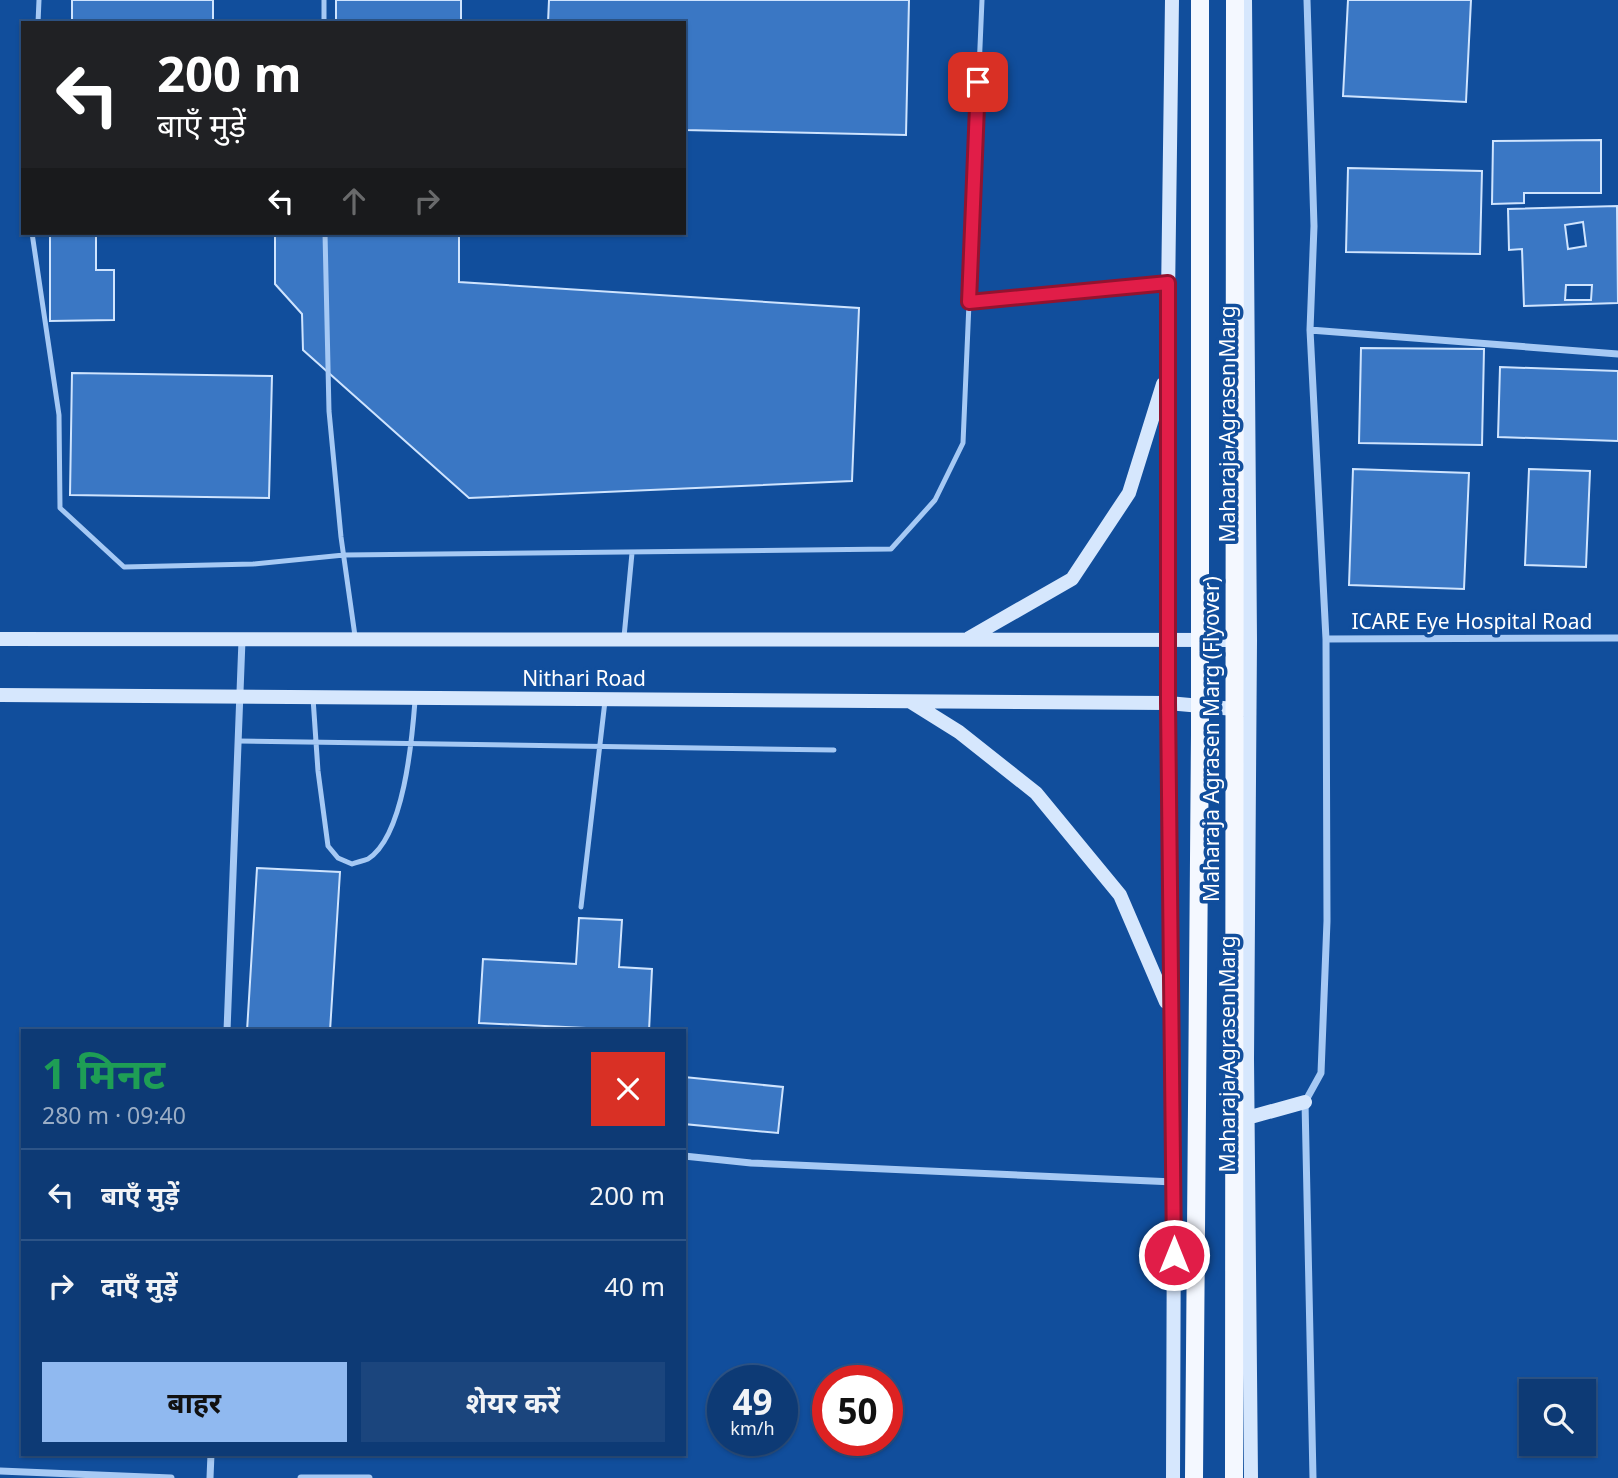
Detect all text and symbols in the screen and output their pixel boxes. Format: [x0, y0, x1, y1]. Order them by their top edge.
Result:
text: 200 m [157, 40, 302, 106]
icon: left [42, 49, 133, 140]
pin [948, 52, 1008, 112]
icon: arrive [959, 63, 997, 101]
text: बाएँ मुड़ें [157, 103, 246, 146]
icon: left [262, 182, 300, 220]
icon: ahead [335, 182, 373, 220]
icon: right [408, 182, 446, 220]
street label: Maharaja Agrasen Marg [1213, 305, 1241, 543]
street label: Maharaja Agrasen Marg (Flyover) [1197, 576, 1225, 902]
street label: ICARE Eye Hospital Road [1351, 607, 1593, 635]
street label: Nithari Road [522, 664, 646, 692]
street label: Maharaja Agrasen Marg [1213, 935, 1241, 1173]
text: 1 मिनट [42, 1044, 165, 1101]
button: close [591, 1052, 665, 1126]
text: 280 m · 09:40 [42, 1099, 186, 1131]
icon: left [42, 1176, 80, 1214]
text: बाएँ मुड़ें [101, 1177, 179, 1213]
text: 200 m [589, 1177, 665, 1213]
position arrow [1137, 1218, 1211, 1292]
icon: right [42, 1267, 80, 1305]
text: दाएँ मुड़ें [101, 1268, 178, 1304]
text: 40 m [604, 1268, 665, 1304]
button: बाहर [42, 1362, 347, 1442]
button: शेयर करें [361, 1362, 665, 1442]
speed limit sign: 50 [812, 1365, 903, 1456]
text: 49 [732, 1378, 773, 1425]
map controls [1519, 1379, 1596, 1456]
button: search [1519, 1379, 1596, 1456]
text: km/h [730, 1416, 775, 1440]

